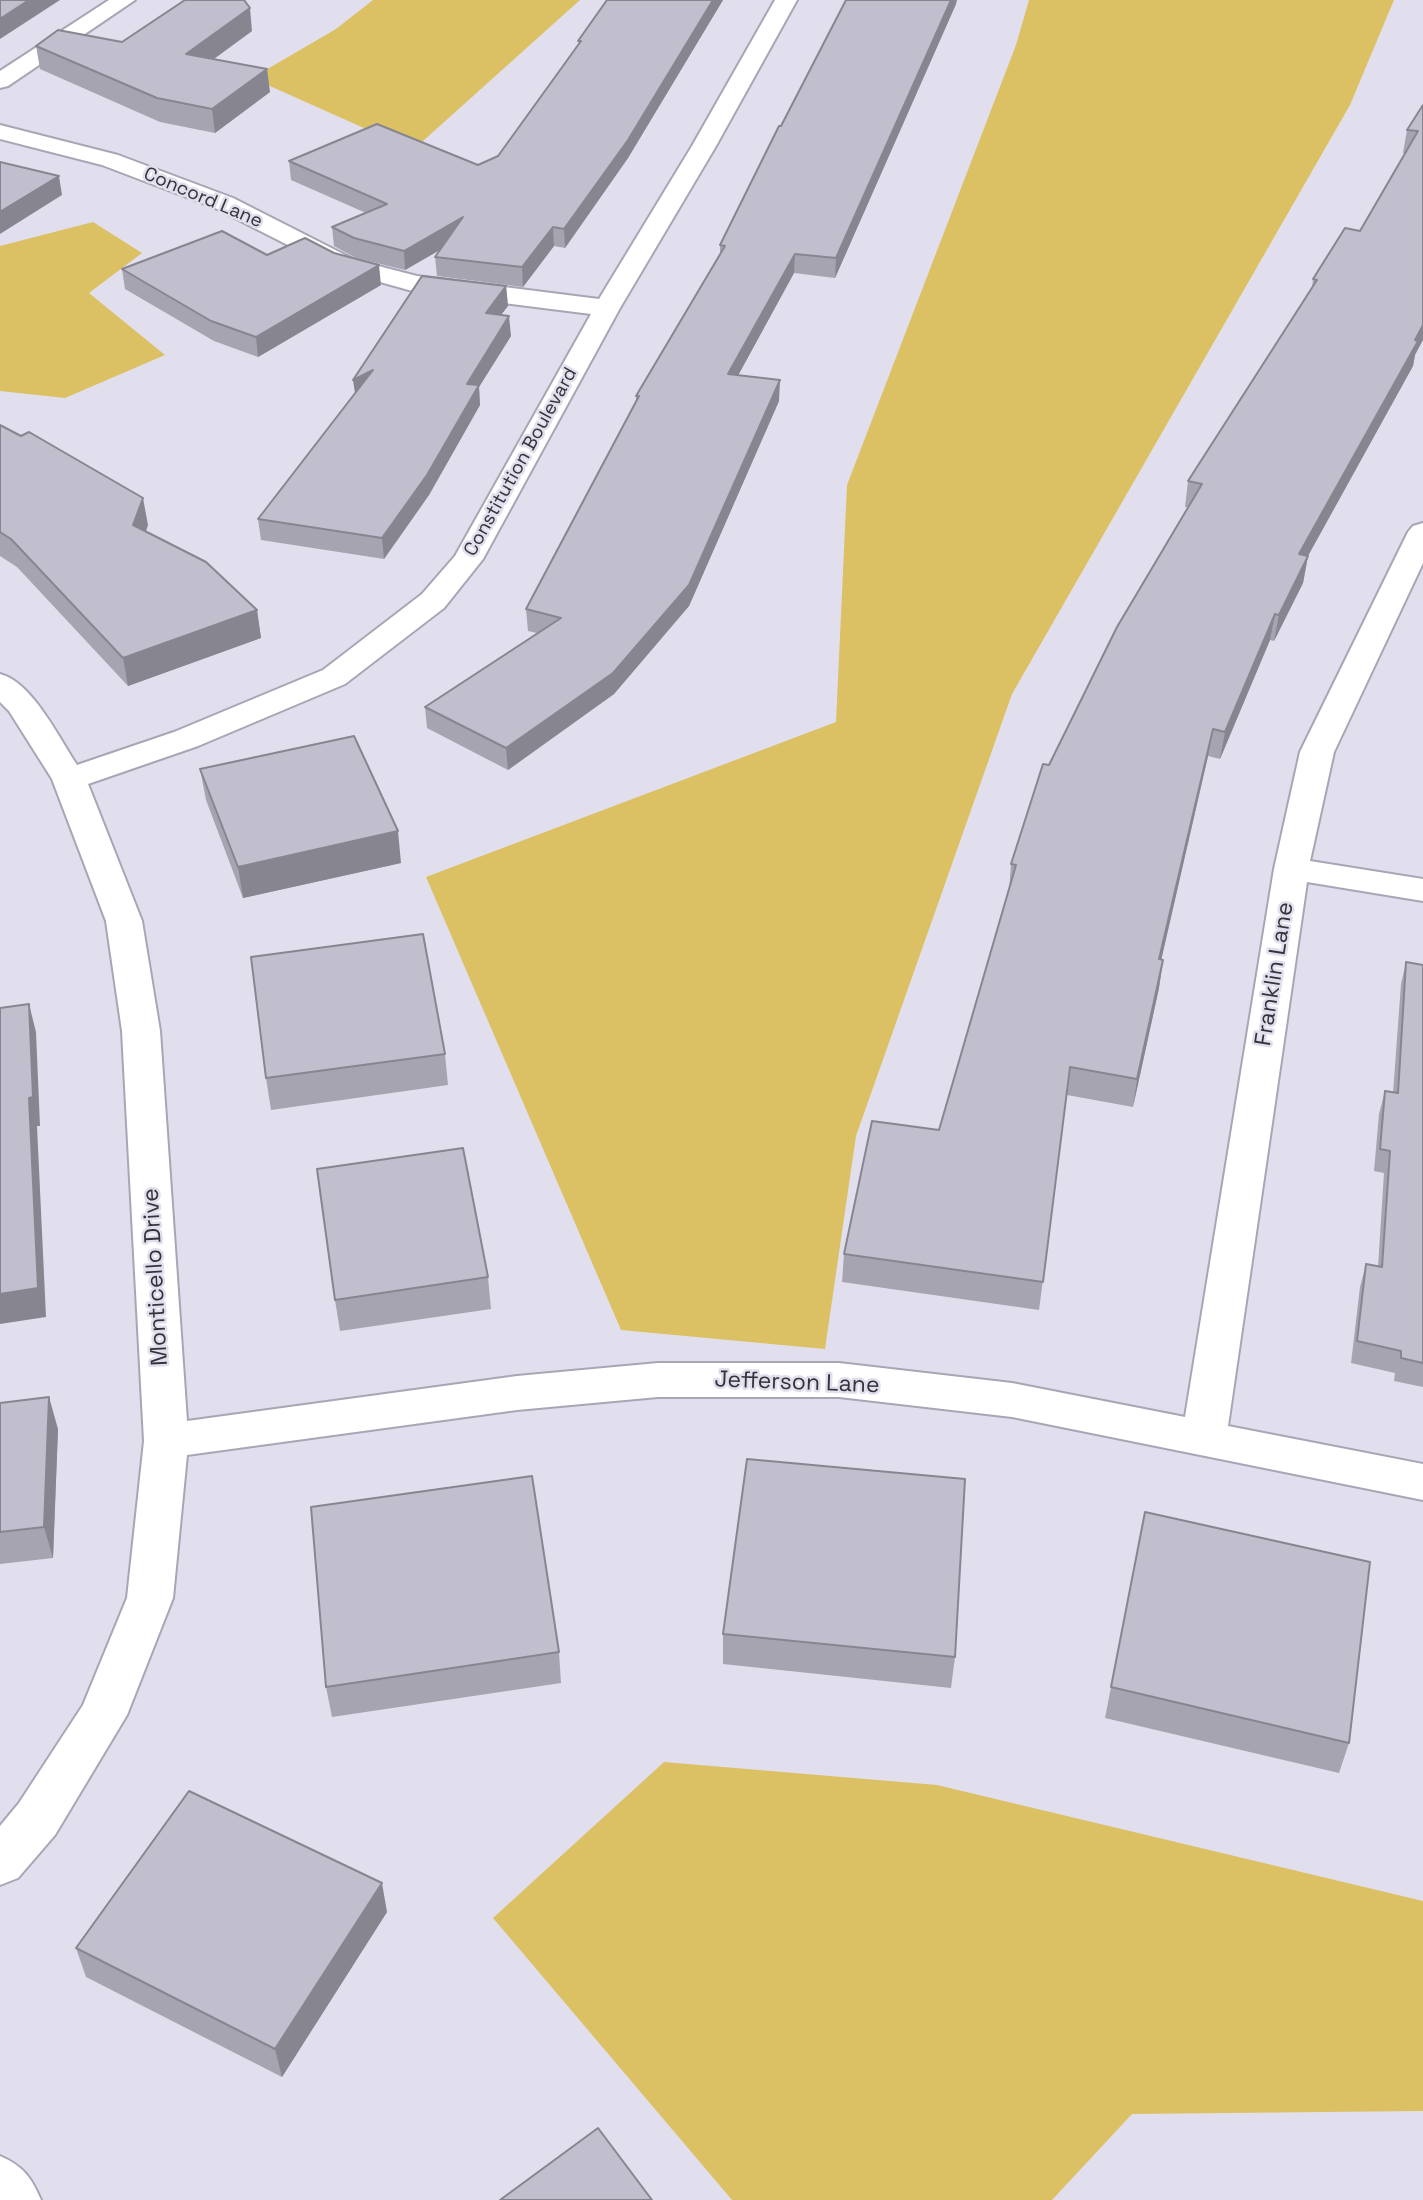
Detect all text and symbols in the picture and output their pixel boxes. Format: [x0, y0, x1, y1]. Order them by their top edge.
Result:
street label: Concord Lane [140, 163, 266, 233]
street label: Constitution Boulevard [460, 364, 582, 560]
street label: Franklin Lane [1250, 900, 1300, 1048]
street label: Monticello Drive [138, 1187, 174, 1367]
street label: Jefferson Lane [714, 1366, 880, 1400]

